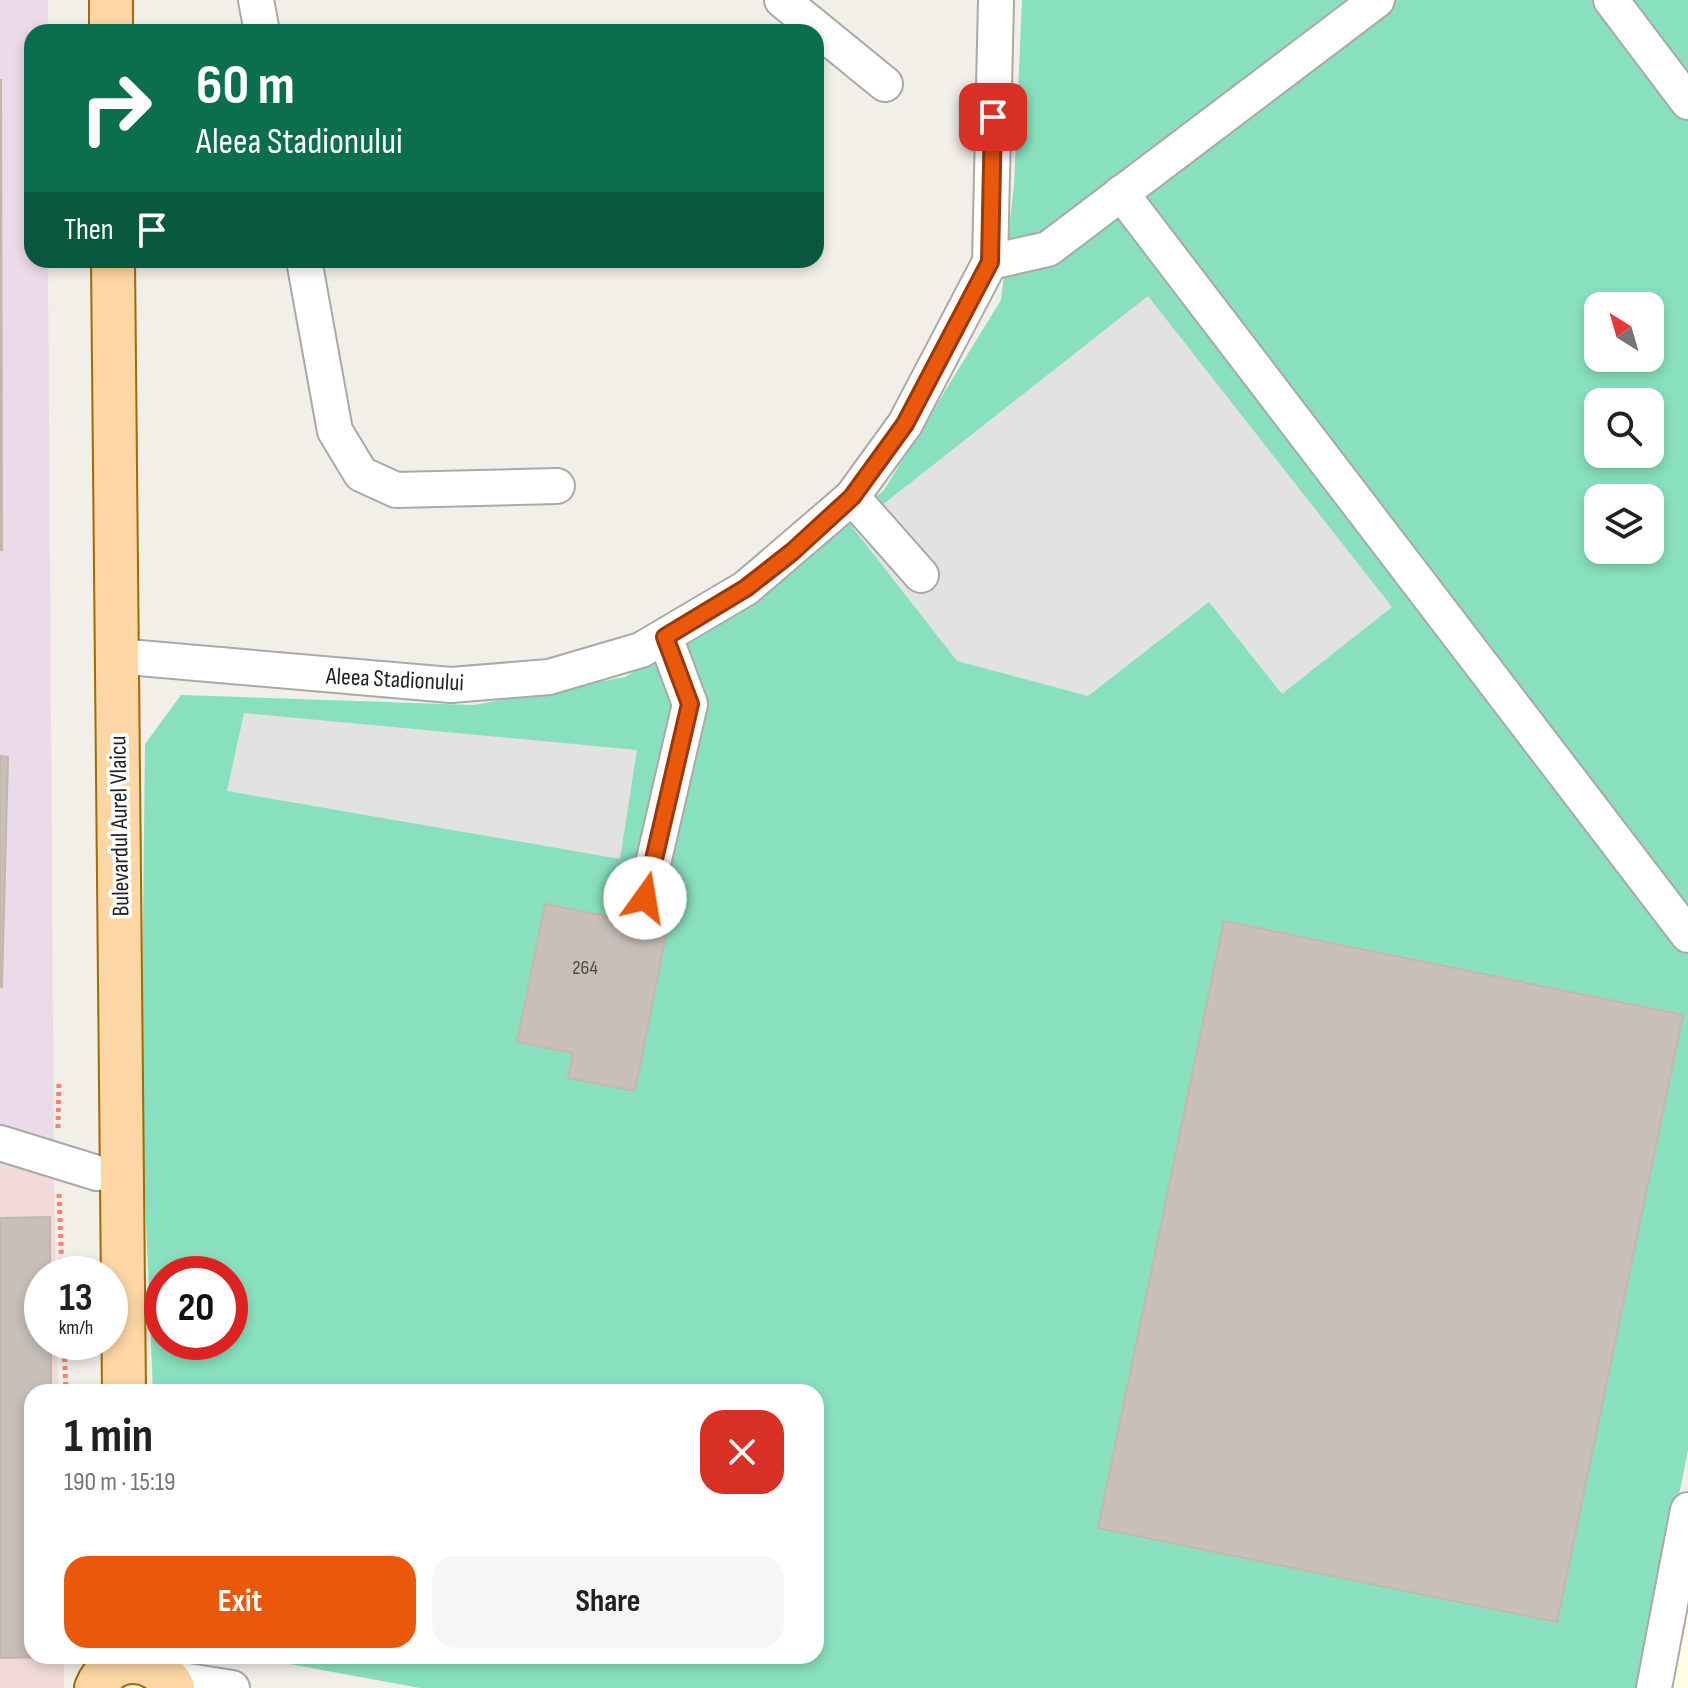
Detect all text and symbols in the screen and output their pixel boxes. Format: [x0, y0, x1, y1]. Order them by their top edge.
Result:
text: 60 m [196, 53, 295, 120]
icon: right [64, 56, 168, 160]
pin [959, 83, 1027, 151]
icon: arrive [971, 95, 1015, 139]
text: Aleea Stadionului [196, 121, 403, 164]
icon: arrive [130, 208, 174, 252]
text: Then [64, 212, 114, 248]
north arrow [1584, 292, 1664, 372]
map controls [1584, 292, 1664, 564]
button: search [1584, 388, 1664, 468]
button: layers [1584, 484, 1664, 564]
street label: Aleea Stadionului [324, 661, 465, 698]
street label: Bulevardul Aurel Vlaicu [103, 735, 136, 917]
position arrow [603, 856, 687, 940]
house number: 264 [572, 956, 598, 980]
speed limit sign: 20 [144, 1256, 248, 1360]
text: 13 [59, 1274, 93, 1322]
text: km/h [59, 1316, 93, 1340]
text: 1 min [64, 1408, 153, 1465]
button: close [700, 1410, 784, 1494]
text: 190 m · 15:19 [64, 1467, 176, 1498]
button: Exit [64, 1556, 416, 1648]
button: Share [432, 1556, 784, 1648]

